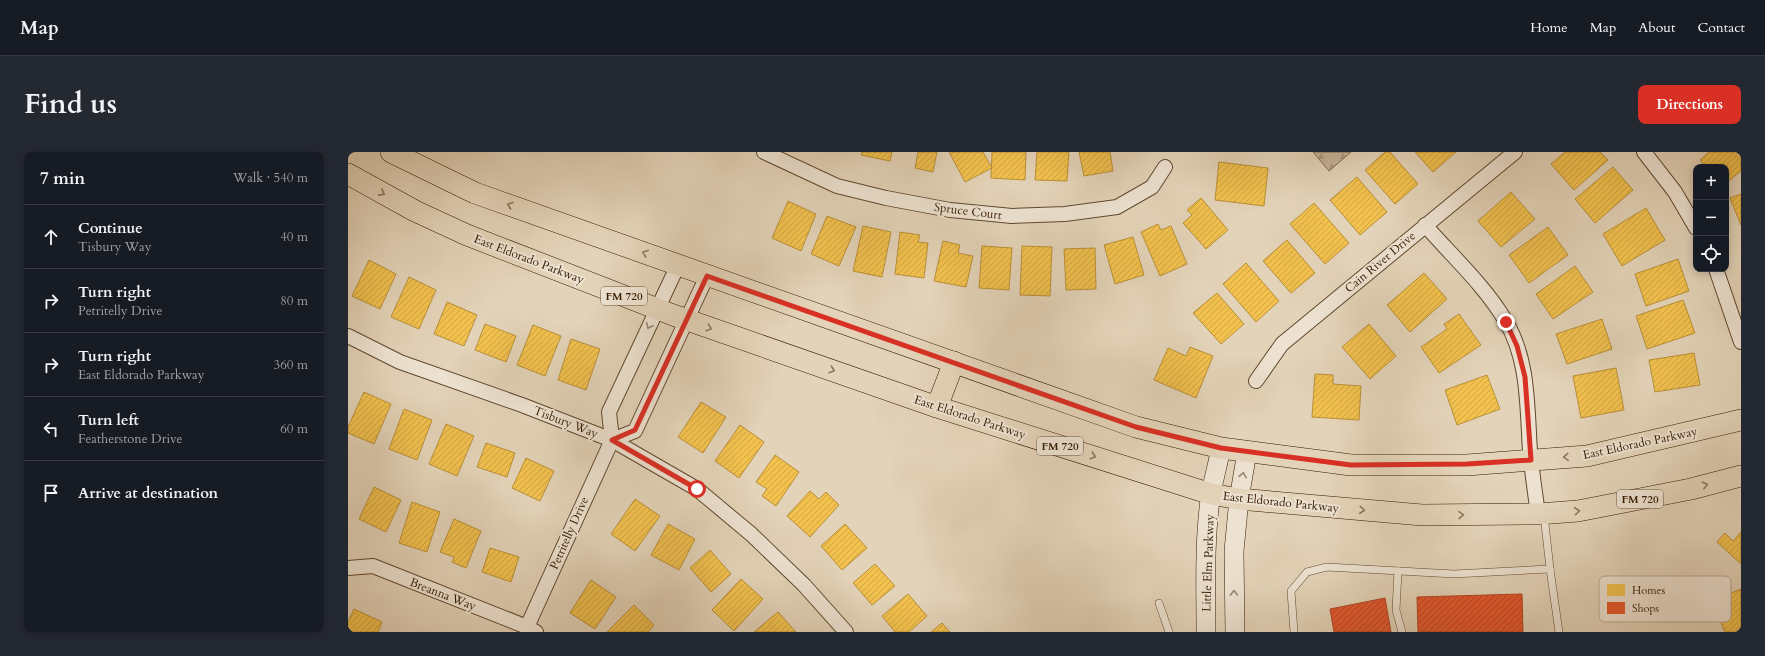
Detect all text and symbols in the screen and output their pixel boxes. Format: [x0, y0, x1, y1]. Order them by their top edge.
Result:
text: Map [20, 15, 59, 41]
text: Home [1530, 18, 1568, 37]
text: Map [1590, 18, 1616, 37]
text: About [1638, 18, 1675, 37]
text: Contact [1697, 18, 1745, 37]
text: Find us [24, 85, 117, 123]
button: Directions [1638, 85, 1741, 124]
map controls [1693, 164, 1729, 272]
button: + [1693, 164, 1729, 200]
text: 7 min [40, 167, 85, 190]
text: Walk · 540 m [233, 169, 308, 187]
one-way arrow [378, 188, 385, 196]
street label: Spruce Court [933, 199, 1003, 223]
button: − [1693, 200, 1729, 236]
one-way arrow [507, 202, 514, 210]
text: Continue [78, 218, 143, 238]
icon: ahead [40, 226, 62, 248]
text: 40 m [280, 228, 308, 246]
street label: Cain River Drive [1341, 228, 1419, 296]
street label: East Eldorado Parkway [472, 231, 587, 288]
button: locate [1693, 236, 1729, 272]
text: Tisbury Way [78, 238, 152, 256]
one-way arrow [642, 250, 649, 258]
text: Turn right [78, 282, 151, 302]
road number: FM 720 [601, 287, 647, 305]
icon: right [40, 290, 62, 312]
text: 80 m [280, 292, 308, 310]
text: Petritelly Drive [78, 302, 163, 320]
route end [1497, 313, 1515, 331]
one-way arrow [646, 322, 654, 329]
one-way arrow [706, 323, 713, 331]
text: Turn right [78, 346, 151, 366]
icon: right [40, 354, 62, 376]
text: 360 m [274, 356, 308, 374]
text: East Eldorado Parkway [78, 366, 205, 384]
one-way arrow [828, 366, 835, 374]
street label: East Eldorado Parkway [912, 391, 1029, 443]
street label: Tisbury Way [531, 402, 601, 442]
text: Turn left [78, 410, 139, 430]
icon: left [40, 418, 62, 440]
text: 60 m [280, 420, 308, 438]
street label: East Eldorado Parkway [1581, 423, 1699, 463]
text: Featherstone Drive [78, 430, 183, 448]
road number: FM 720 [1037, 437, 1083, 455]
one-way arrow [1090, 451, 1097, 460]
one-way arrow [1563, 453, 1569, 462]
one-way arrow [1239, 472, 1247, 479]
route start [688, 480, 706, 498]
icon: arrive [40, 482, 62, 504]
one-way arrow [1701, 482, 1708, 490]
text: Arrive at destination [78, 483, 218, 503]
street label: East Eldorado Parkway [1222, 488, 1341, 516]
road number: FM 720 [1617, 490, 1663, 508]
street label: Petritelly Drive [546, 494, 592, 572]
one-way arrow [1359, 505, 1365, 514]
one-way arrow [1574, 507, 1580, 516]
one-way arrow [1458, 511, 1464, 519]
street label: Little Elm Parkway [1198, 513, 1218, 612]
street label: Breanna Way [407, 574, 479, 614]
legend [1599, 576, 1731, 622]
text: Homes [1632, 583, 1665, 598]
one-way arrow [1230, 590, 1238, 596]
text: Shops [1632, 601, 1659, 616]

